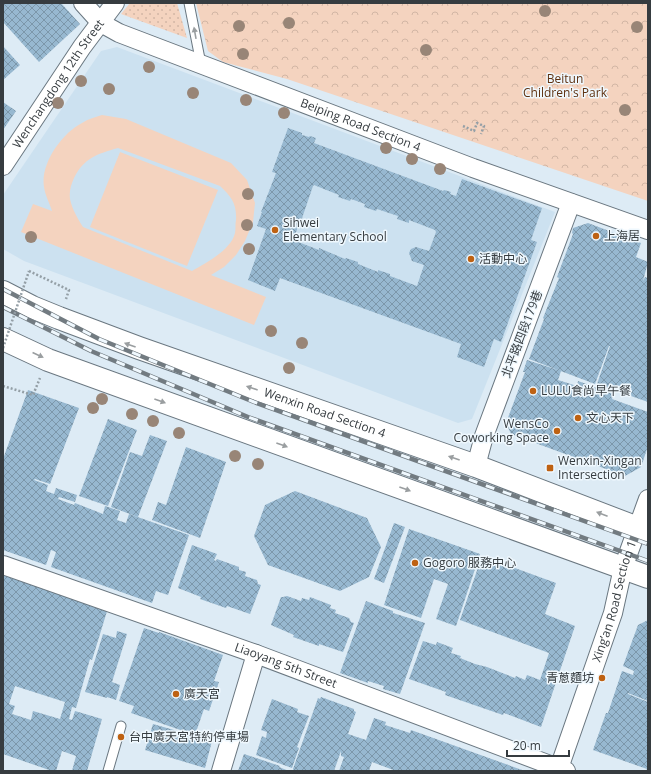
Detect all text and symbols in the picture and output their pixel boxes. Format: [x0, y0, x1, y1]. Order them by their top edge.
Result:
street label: Wenchangdong 12th Street [8, 16, 108, 151]
one-way arrow [192, 27, 198, 39]
park label: Beitun Children's Park [523, 70, 608, 101]
street label: Beiping Road Section 4 [298, 94, 424, 155]
place label: Sihwei Elementary School [283, 214, 387, 245]
marker: Sihwei Elementary School [270, 225, 280, 235]
place label: 上海居 [604, 227, 640, 244]
marker: 上海居 [591, 231, 601, 241]
place label: 活動中心 [479, 250, 527, 267]
marker: 活動中心 [466, 254, 476, 264]
street label: 北平路四段179巷 [497, 288, 546, 380]
one-way arrow [123, 341, 135, 347]
one-way arrow [33, 352, 44, 358]
place label: LULU食尚早午餐 [541, 382, 631, 399]
street label: Wenxin Road Section 4 [262, 383, 388, 442]
one-way arrow [246, 384, 258, 390]
marker: LULU食尚早午餐 [528, 386, 538, 396]
one-way arrow [155, 398, 167, 404]
place label: 文心天下 [586, 409, 634, 426]
marker: 文心天下 [573, 413, 583, 423]
place label: WensCo Coworking Space [453, 415, 549, 446]
marker: WensCo Coworking Space [552, 426, 562, 436]
one-way arrow [277, 442, 289, 448]
place label: Wenxin-Xingan Intersection [558, 452, 642, 483]
one-way arrow [448, 455, 460, 461]
marker: Wenxin-Xingan Intersection [545, 463, 555, 473]
one-way arrow [399, 487, 411, 493]
one-way arrow [596, 510, 608, 516]
street label: Xing’an Road Section 1 [588, 538, 640, 664]
place label: Gogoro 服務中心 [423, 554, 516, 571]
marker: Gogoro 服務中心 [410, 558, 420, 568]
street label: Liaoyang 5th Street [232, 638, 339, 692]
place label: 青蔥麵坊 [546, 669, 594, 686]
marker: 青蔥麵坊 [597, 673, 607, 683]
place label: 廣天宮 [184, 685, 220, 702]
marker: 廣天宮 [171, 689, 181, 699]
place label: 台中廣天宮特約停車場 [129, 728, 249, 745]
marker: 台中廣天宮特約停車場 [116, 732, 126, 742]
scale bar [507, 732, 569, 758]
text: 20 m [513, 737, 541, 754]

